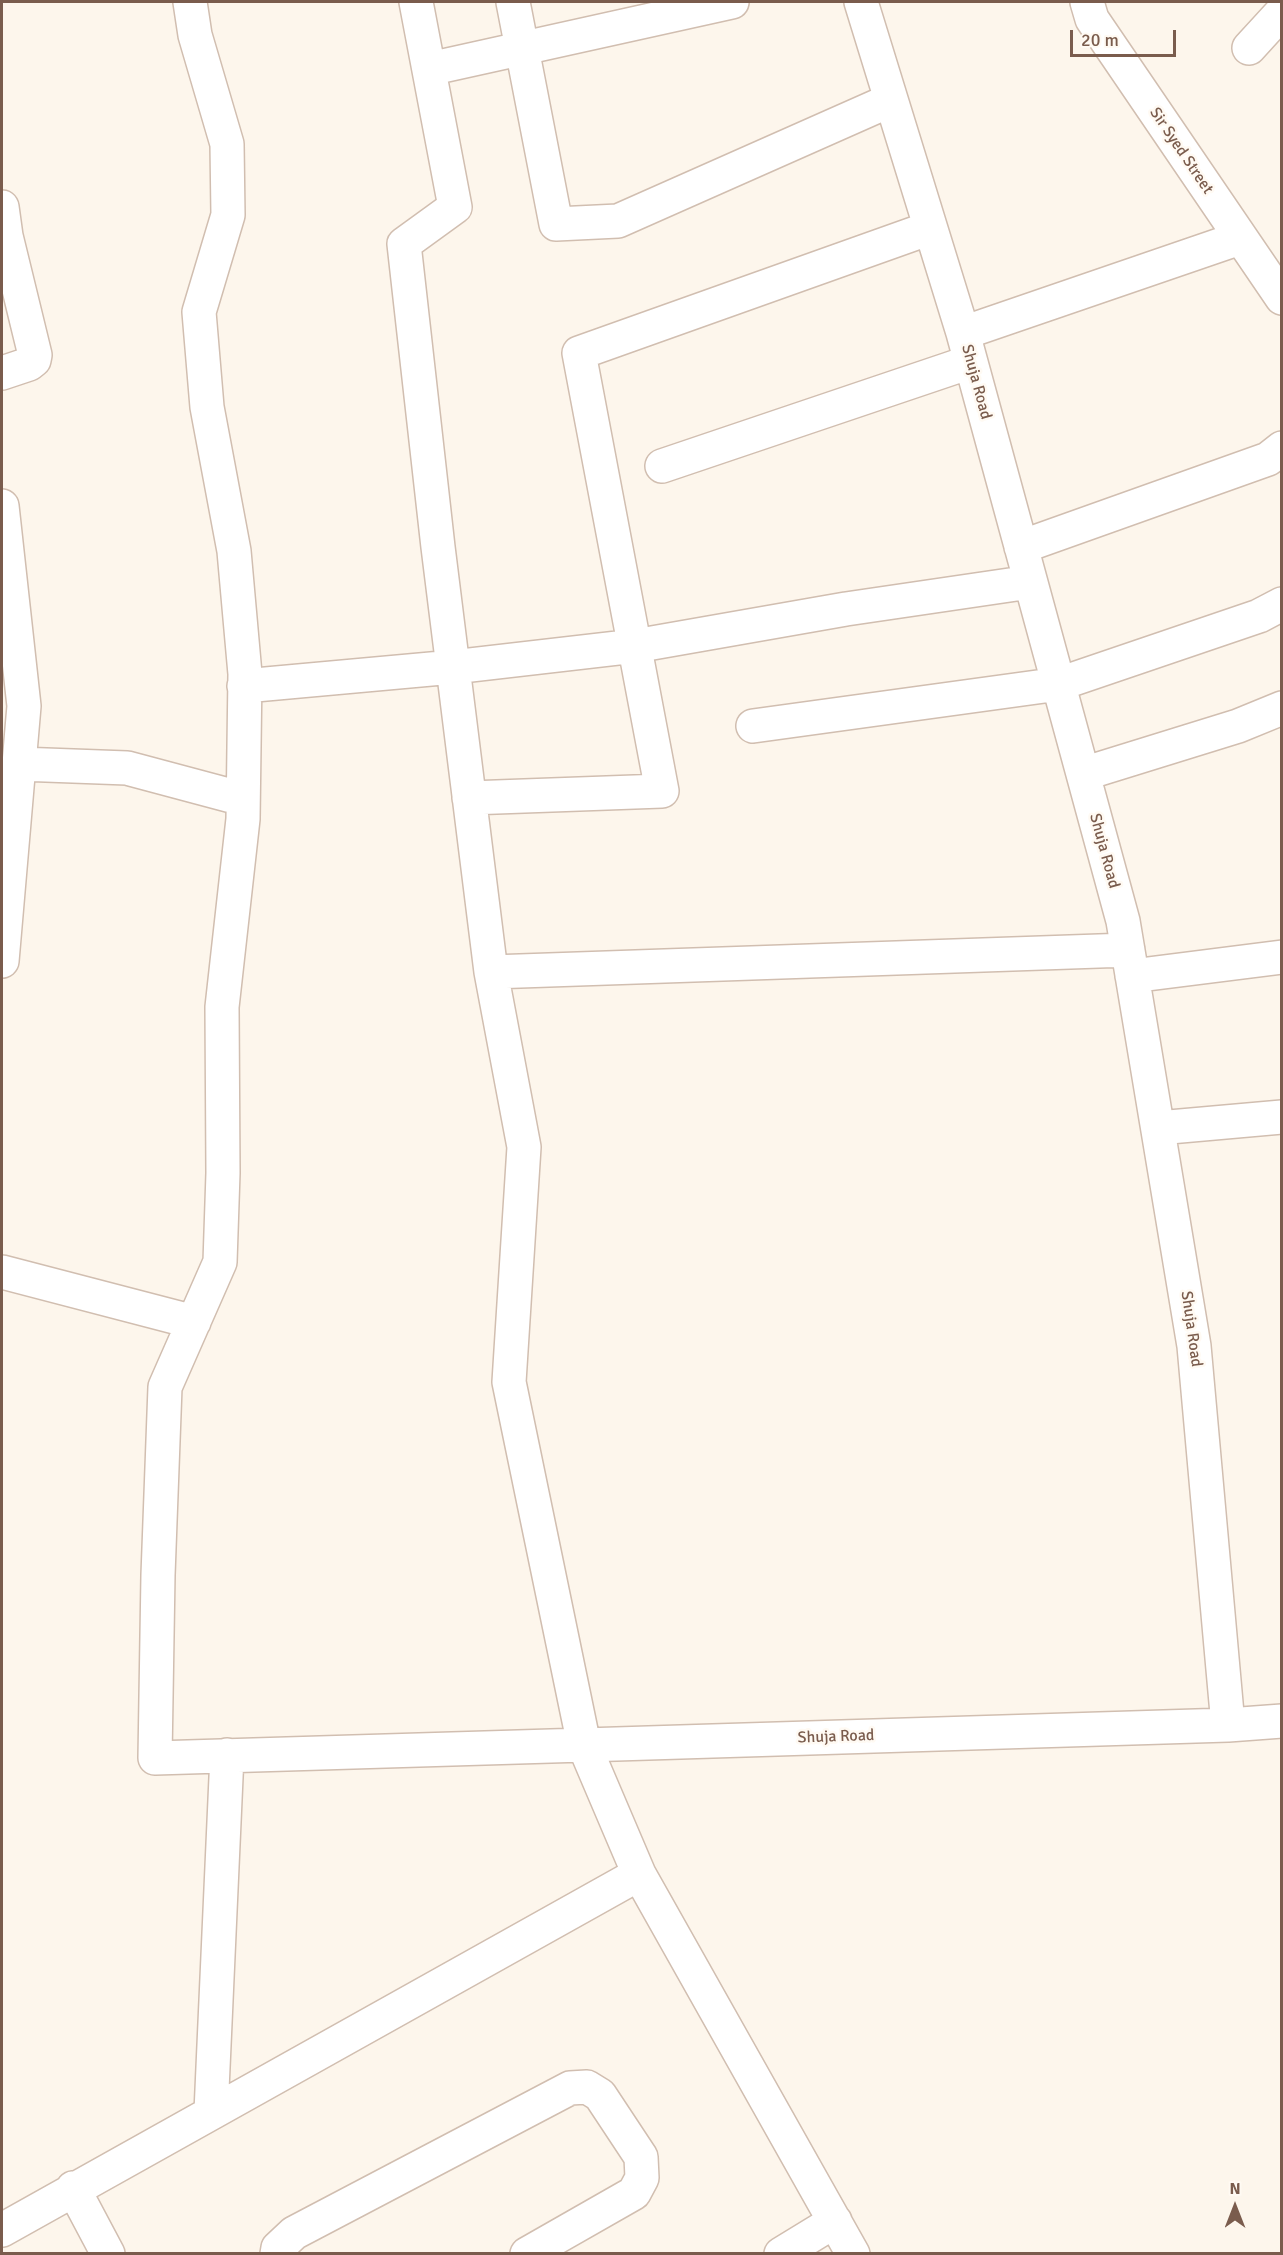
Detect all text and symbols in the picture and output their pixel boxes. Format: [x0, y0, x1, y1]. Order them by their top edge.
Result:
scale bar [1073, 18, 1180, 56]
text: 20 m [1081, 29, 1119, 51]
street label: Sir Syed Street [1145, 104, 1217, 198]
street label: Shuja Road [957, 343, 995, 421]
street label: Shuja Road [1085, 812, 1123, 890]
street label: Shuja Road [1176, 1290, 1206, 1368]
street label: Shuja Road [797, 1726, 875, 1748]
north arrow [1205, 2177, 1265, 2237]
text: N [1229, 2179, 1241, 2199]

